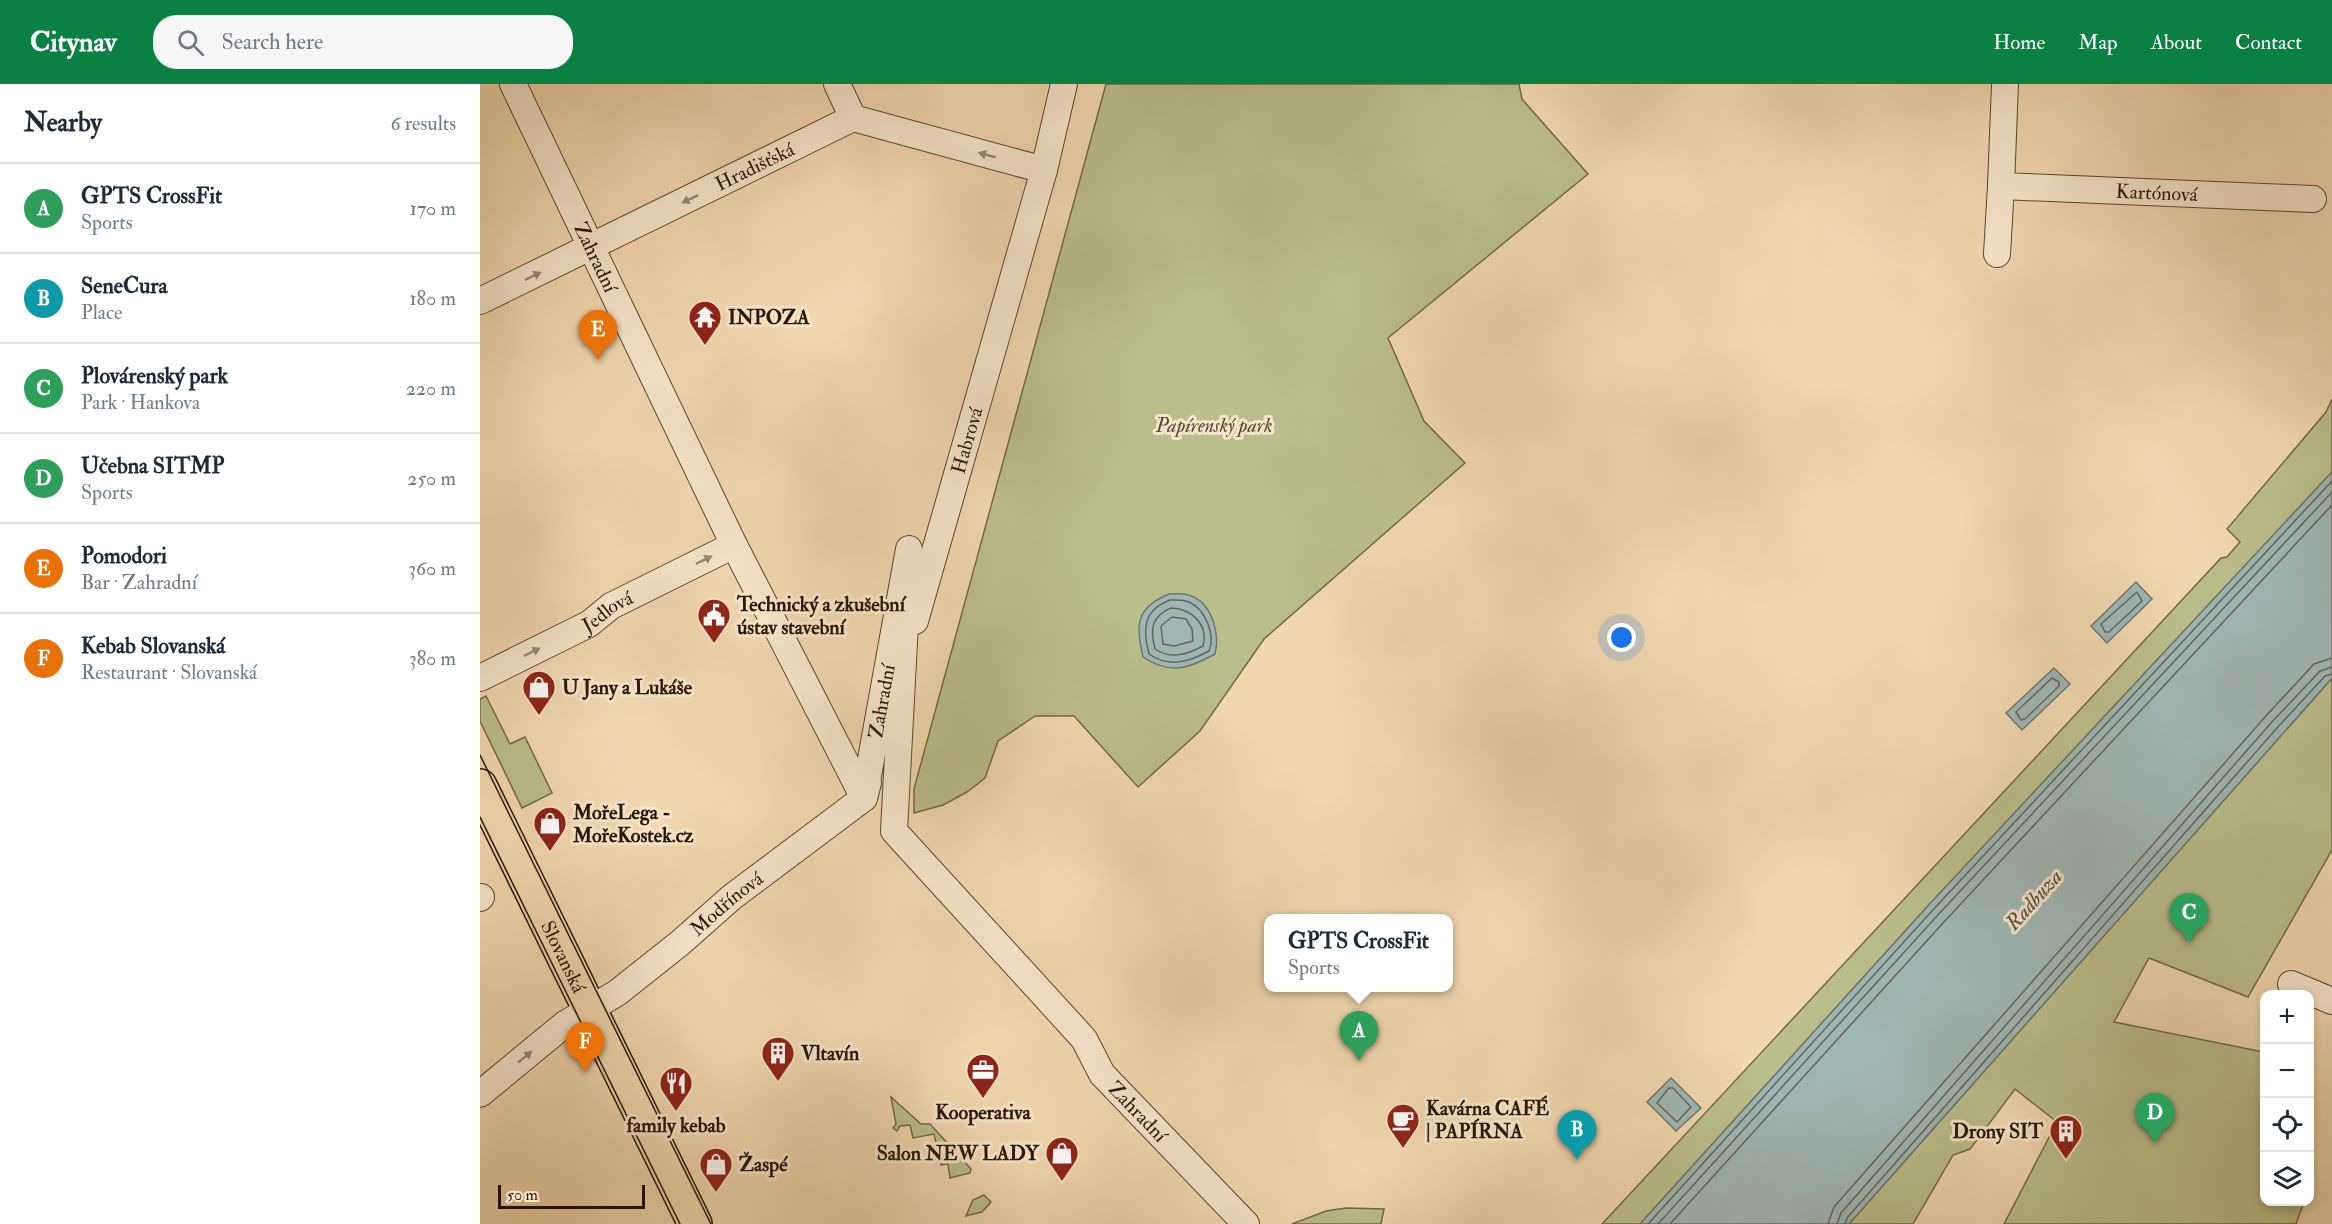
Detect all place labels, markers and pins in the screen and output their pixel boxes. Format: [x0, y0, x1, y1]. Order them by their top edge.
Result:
temple icon: INPOZA [687, 299, 723, 346]
place label: INPOZA [728, 305, 810, 330]
pin: E [578, 310, 618, 360]
place label: Technický a zkušební ústav stavební [736, 592, 907, 640]
public building icon: Technický a zkušební ústav stavební [696, 597, 732, 644]
shop icon: U Jany a Lukáše [521, 669, 557, 716]
place label: U Jany a Lukáše [562, 675, 693, 701]
place label: MořeLega - MořeKostek.cz [572, 800, 694, 848]
shop icon: MořeLega - MořeKostek.cz [532, 805, 568, 852]
pin: C [2170, 894, 2208, 943]
pin: A [1340, 1012, 1378, 1061]
pin: F [566, 1022, 604, 1072]
building icon: Vltavín [760, 1035, 796, 1082]
place label: Vltavín [800, 1041, 860, 1066]
office icon: Kooperativa [965, 1052, 1001, 1099]
restaurant icon: family kebab [658, 1065, 694, 1112]
pin: D [2136, 1094, 2174, 1143]
place label: Kavárna CAFÉ | PAPÍRNA [1426, 1095, 1550, 1144]
place label: Kooperativa [935, 1100, 1032, 1126]
cafe icon: Kavárna CAFÉ | PAPÍRNA [1385, 1102, 1421, 1149]
pin: B [1558, 1110, 1596, 1160]
place label: family kebab [626, 1113, 726, 1139]
building icon: Drony SIT [2048, 1113, 2084, 1160]
place label: Drony SIT [1953, 1119, 2043, 1145]
shop icon: Salon NEW LADY [1044, 1135, 1080, 1182]
place label: Salon NEW LADY [877, 1141, 1040, 1166]
shop icon: Žaspé [698, 1146, 734, 1193]
place label: Žaspé [739, 1151, 788, 1178]

